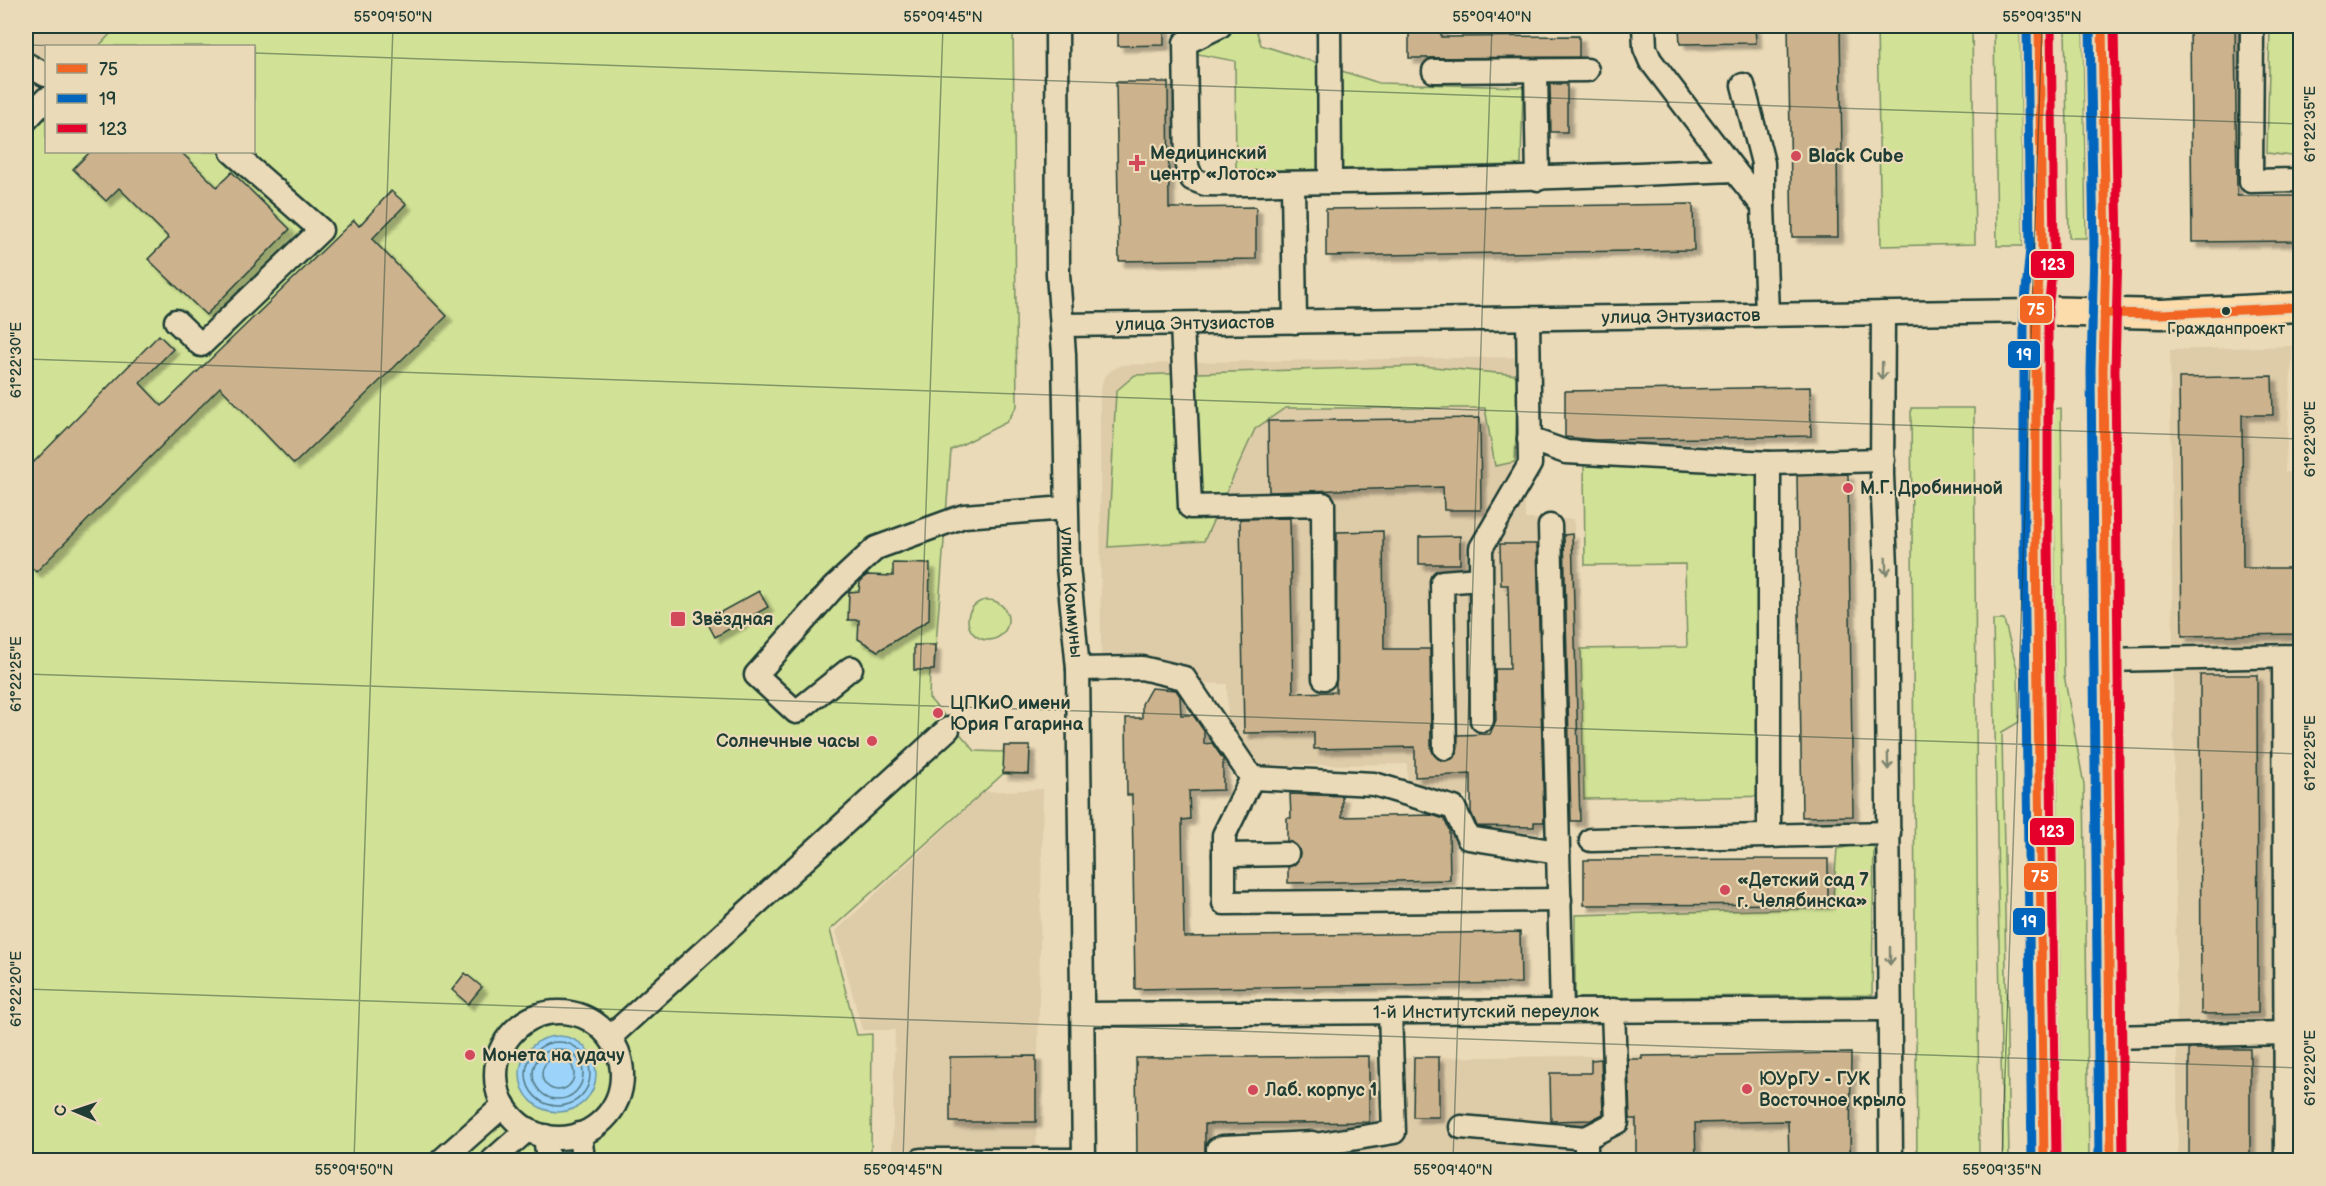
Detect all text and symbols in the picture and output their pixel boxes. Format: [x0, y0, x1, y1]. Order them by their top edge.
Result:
text: 55°09'50"N [353, 8, 433, 27]
text: 55°09'45"N [903, 8, 983, 27]
text: 55°09'40"N [1452, 8, 1532, 27]
text: 55°09'35"N [2002, 8, 2082, 27]
legend [45, 45, 255, 153]
text: 75 [99, 59, 118, 80]
text: 61°22'35"E [2301, 86, 2320, 162]
text: 19 [99, 89, 116, 110]
text: 123 [99, 119, 127, 140]
place label: Медицинский центр «Лотос» [1150, 143, 1277, 185]
place label: Black Cube [1808, 146, 1904, 167]
marker: Black Cube [1789, 149, 1803, 163]
marker: Медицинский центр «Лотос» [1128, 154, 1146, 172]
line badge: 123 [2030, 250, 2075, 279]
text: 123 [2040, 256, 2066, 275]
line badge: 75 [2019, 295, 2053, 324]
text: 75 [2027, 301, 2045, 320]
street label: улица Энтузиастов [1601, 304, 1761, 328]
marker: Гражданпроект [2220, 305, 2232, 317]
street label: улица Энтузиастов [1115, 311, 1275, 335]
place label: Гражданпроект [2167, 320, 2286, 339]
text: 61°22'30"E [7, 322, 26, 398]
line badge: 19 [2007, 340, 2041, 369]
text: 19 [2016, 346, 2032, 365]
one-way arrow [1877, 361, 1888, 381]
text: 61°22'30"E [2301, 401, 2320, 477]
place label: М.Г. Дробининой [1860, 478, 2003, 499]
marker: М.Г. Дробининой [1841, 481, 1855, 495]
street label: улица Коммуны [1057, 527, 1087, 659]
one-way arrow [1880, 556, 1892, 576]
place label: Звёздная [692, 609, 773, 630]
marker: Звёздная [669, 610, 687, 628]
text: 61°22'25"E [7, 636, 26, 712]
place label: ЦПКиО имени Юрия Гагарина [950, 693, 1084, 735]
marker: ЦПКиО имени Юрия Гагарина [931, 706, 945, 720]
text: 61°22'25"E [2301, 715, 2320, 791]
place label: Солнечные часы [716, 731, 860, 752]
marker: Солнечные часы [865, 734, 879, 748]
one-way arrow [1882, 751, 1894, 771]
line badge: 123 [2029, 817, 2075, 846]
text: 123 [2039, 823, 2065, 842]
line badge: 75 [2023, 862, 2058, 891]
text: 75 [2031, 868, 2049, 887]
place label: «Детский сад 7 г. Челябинска» [1737, 870, 1869, 912]
marker: «Детский сад 7 г. Челябинска» [1718, 883, 1732, 897]
line badge: 19 [2012, 907, 2046, 936]
text: 19 [2021, 913, 2037, 932]
one-way arrow [1884, 946, 1896, 966]
text: 61°22'20"E [7, 951, 26, 1027]
street label: 1-й Институтский переулок [1373, 1000, 1599, 1023]
text: 61°22'20"E [2301, 1030, 2320, 1106]
place label: Монета на удачу [482, 1045, 625, 1066]
marker: Монета на удачу [463, 1048, 477, 1062]
place label: ЮУрГУ - ГУК Восточное крыло [1759, 1069, 1906, 1111]
place label: Лаб. корпус 1 [1264, 1080, 1377, 1101]
north arrow [45, 1081, 105, 1141]
marker: ЮУрГУ - ГУК Восточное крыло [1740, 1082, 1754, 1096]
marker: Лаб. корпус 1 [1246, 1083, 1260, 1097]
text: С [52, 1105, 71, 1116]
text: 55°09'50"N [314, 1161, 394, 1180]
text: 55°09'45"N [863, 1161, 943, 1180]
text: 55°09'40"N [1413, 1161, 1493, 1180]
text: 55°09'35"N [1962, 1161, 2042, 1180]

